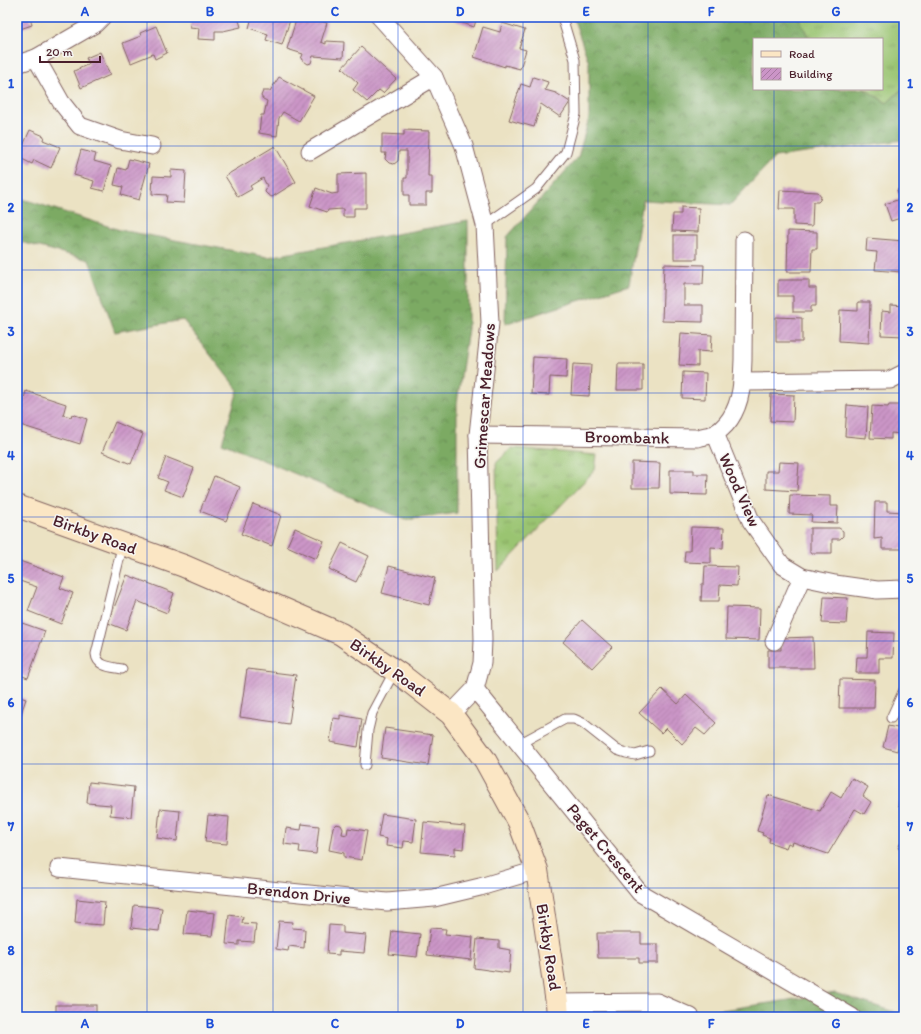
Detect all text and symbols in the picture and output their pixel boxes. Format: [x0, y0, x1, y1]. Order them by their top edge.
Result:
text: A [80, 4, 90, 19]
text: B [206, 4, 215, 19]
text: C [331, 4, 340, 19]
text: D [456, 4, 465, 19]
text: E [582, 4, 590, 19]
text: F [708, 4, 715, 19]
text: G [832, 4, 841, 19]
scale bar [40, 38, 100, 64]
legend [753, 38, 883, 90]
text: 20 m [46, 45, 73, 59]
text: Road [789, 47, 815, 61]
text: Building [789, 67, 833, 81]
text: 1 [8, 76, 14, 91]
text: 1 [907, 76, 913, 91]
text: 2 [8, 200, 15, 215]
text: 2 [907, 200, 914, 215]
street label: Grimescar Meadows [469, 322, 499, 470]
text: 3 [7, 324, 15, 339]
text: 3 [906, 324, 914, 339]
street label: Broombank [584, 426, 670, 448]
text: 4 [7, 448, 15, 463]
text: 4 [906, 448, 914, 463]
street label: Wood View [715, 450, 765, 530]
street label: Birkby Road [50, 510, 140, 558]
text: 5 [8, 571, 15, 586]
text: 5 [907, 571, 914, 586]
street label: Birkby Road [346, 634, 430, 700]
text: 6 [8, 695, 15, 710]
text: 6 [907, 695, 914, 710]
street label: Paget Crescent [563, 799, 649, 897]
text: 7 [7, 819, 15, 834]
text: 7 [906, 819, 914, 834]
street label: Brendon Drive [246, 878, 352, 908]
street label: Birkby Road [532, 902, 566, 992]
text: 8 [7, 943, 15, 958]
text: 8 [906, 943, 914, 958]
text: A [80, 1016, 90, 1031]
text: B [206, 1016, 215, 1031]
text: C [331, 1016, 340, 1031]
text: D [456, 1016, 465, 1031]
text: E [582, 1016, 590, 1031]
text: F [708, 1016, 715, 1031]
text: G [832, 1016, 841, 1031]

